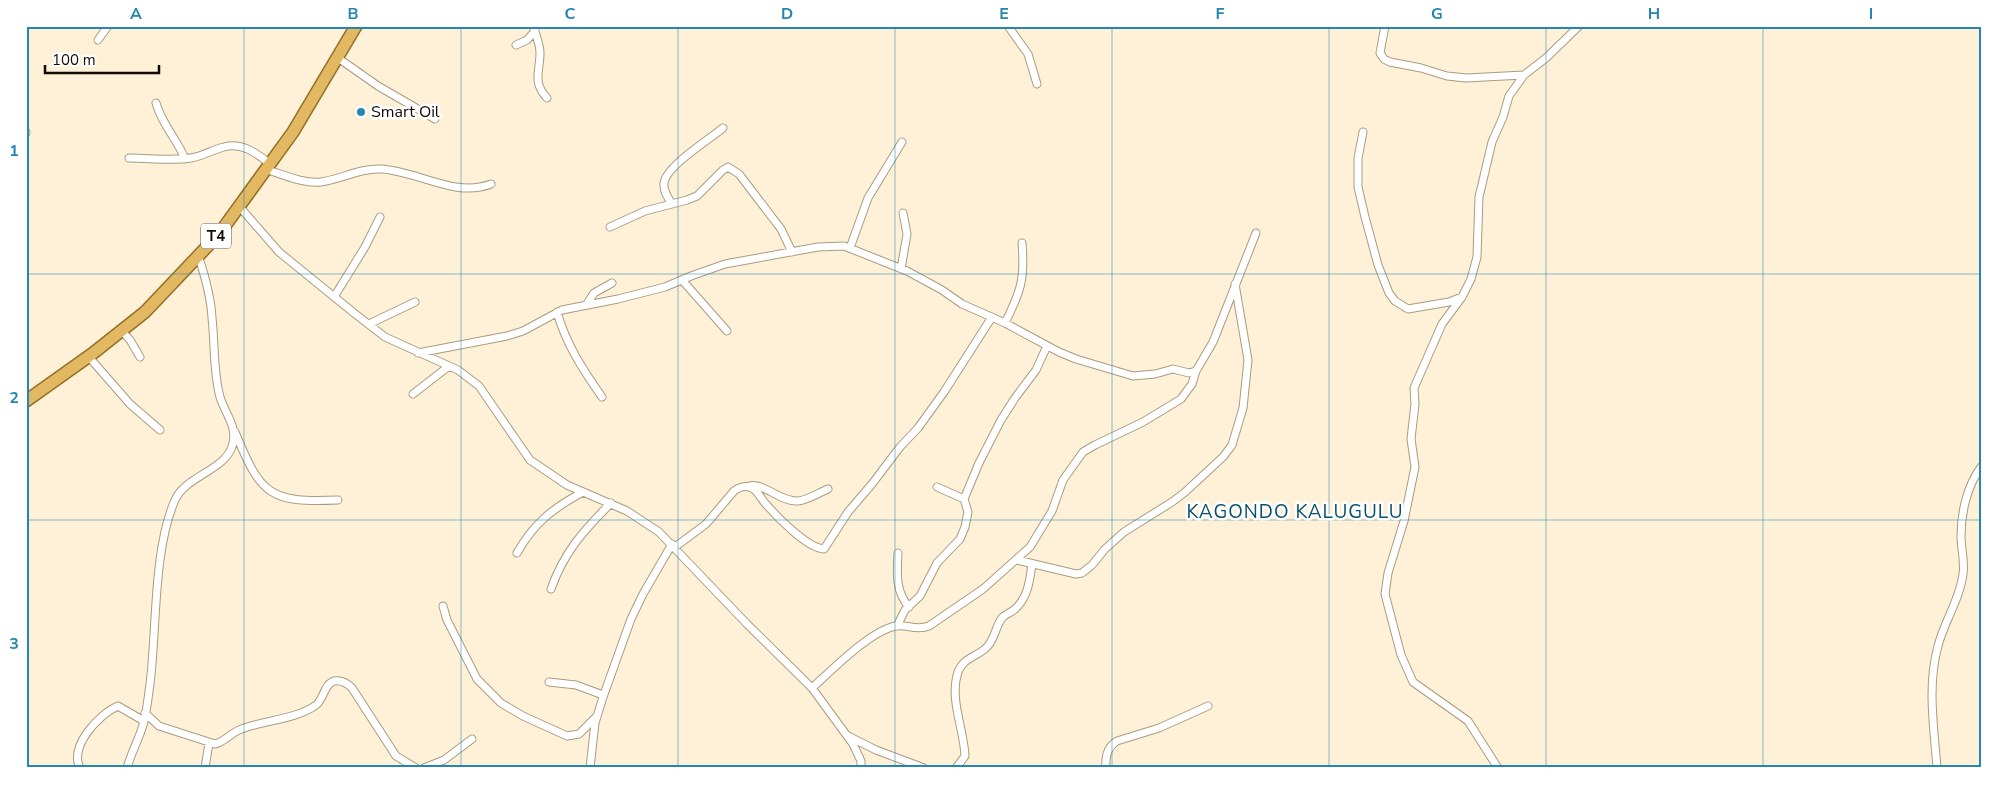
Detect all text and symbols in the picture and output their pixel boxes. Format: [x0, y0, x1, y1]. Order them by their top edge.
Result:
text: A [130, 3, 142, 25]
text: B [347, 3, 359, 25]
text: C [565, 3, 576, 25]
text: D [781, 3, 793, 25]
text: E [999, 3, 1009, 25]
text: F [1216, 3, 1225, 25]
text: G [1431, 3, 1443, 25]
text: H [1648, 3, 1660, 25]
text: I [1869, 3, 1873, 25]
scale bar [45, 42, 159, 74]
text: 100 m [52, 50, 96, 70]
place label: Smart Oil [371, 101, 440, 123]
marker: Smart Oil [355, 106, 367, 118]
text: 1 [9, 140, 19, 162]
road number: T4 [201, 224, 231, 248]
text: 2 [9, 387, 19, 409]
district label: KAGONDO KALUGULU [1186, 499, 1404, 525]
text: 3 [9, 633, 19, 655]

